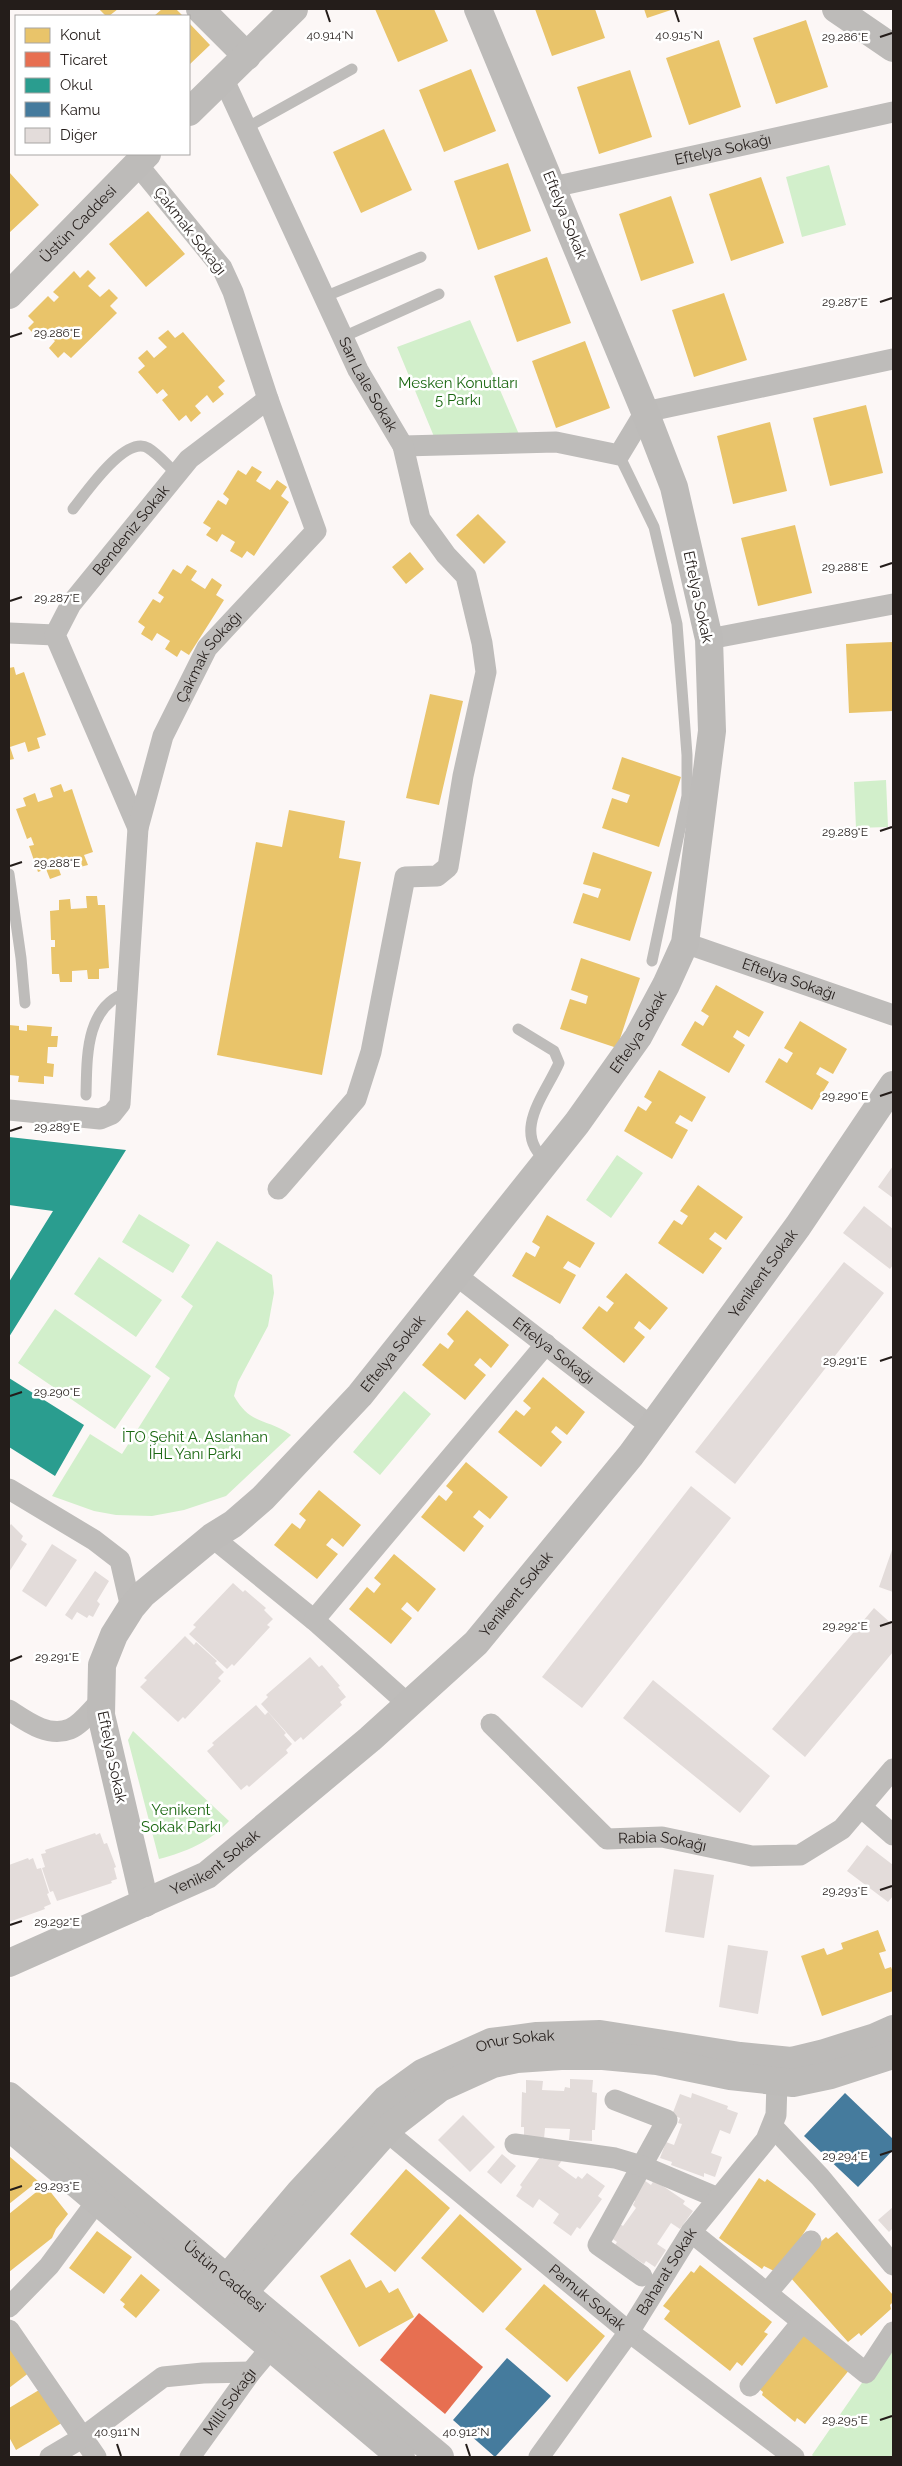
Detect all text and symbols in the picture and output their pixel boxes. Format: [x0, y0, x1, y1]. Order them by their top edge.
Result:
legend [15, 15, 190, 155]
text: Konut [60, 26, 101, 44]
text: 40.914°N [306, 28, 354, 42]
text: 40.915°N [655, 28, 703, 42]
text: 29.286°E [822, 30, 868, 44]
text: Ticaret [60, 51, 108, 69]
text: Okul [60, 76, 93, 94]
text: Kamu [60, 101, 101, 119]
text: Diğer [60, 126, 98, 144]
street label: Eftelya Sokağı [673, 130, 773, 169]
street label: Eftelya Sokak [539, 168, 591, 262]
street label: Üstün Caddesi [36, 182, 120, 267]
street label: Çakmak Sokağı [150, 183, 230, 279]
text: 29.287°E [822, 295, 868, 309]
text: 29.286°E [34, 326, 80, 340]
street label: Sarı Lale Sokak [335, 334, 401, 435]
park label: Mesken Konutları 5 Parkı [398, 374, 518, 409]
street label: Bendeniz Sokak [89, 482, 173, 579]
street label: Eftelya Sokak [679, 549, 717, 645]
text: 29.288°E [822, 560, 868, 574]
text: 29.287°E [34, 591, 80, 605]
street label: Çakmak Sokağı [172, 608, 246, 706]
text: 29.289°E [822, 825, 868, 839]
text: 29.288°E [34, 856, 80, 870]
street label: Eftelya Sokağı [740, 954, 838, 1004]
street label: Eftelya Sokak [606, 988, 670, 1077]
text: 29.290°E [822, 1089, 868, 1103]
text: 29.289°E [34, 1120, 80, 1134]
street label: Yenikent Sokak [725, 1226, 802, 1322]
street label: Eftelya Sokak [357, 1311, 429, 1396]
street label: Eftelya Sokağı [509, 1314, 598, 1388]
text: 29.291°E [823, 1354, 867, 1368]
text: 29.290°E [34, 1385, 80, 1399]
park label: İTO Şehit A. Aslanhan İHL Yanı Parkı [122, 1427, 268, 1463]
street label: Yenikent Sokak [476, 1548, 557, 1641]
text: 29.292°E [822, 1619, 868, 1633]
text: 29.291°E [35, 1650, 79, 1664]
street label: Eftelya Sokak [93, 1709, 131, 1805]
park label: Yenikent Sokak Parkı [141, 1801, 221, 1836]
street label: Yenikent Sokak [167, 1826, 263, 1899]
street label: Rabia Sokağı [618, 1828, 708, 1855]
text: 29.293°E [822, 1884, 868, 1898]
text: 29.292°E [34, 1915, 80, 1929]
street label: Onur Sokak [473, 2026, 555, 2057]
text: 29.294°E [822, 2149, 868, 2163]
text: 29.293°E [34, 2179, 80, 2193]
street label: Baharat Sokak [633, 2225, 700, 2319]
street label: Üstün Caddesi [180, 2236, 269, 2316]
street label: Pamuk Sokak [545, 2260, 629, 2334]
street label: Milli Sokağı [199, 2364, 260, 2439]
text: 29.295°E [822, 2413, 868, 2427]
text: 40.911°N [94, 2425, 140, 2439]
text: 40.912°N [443, 2425, 489, 2439]

